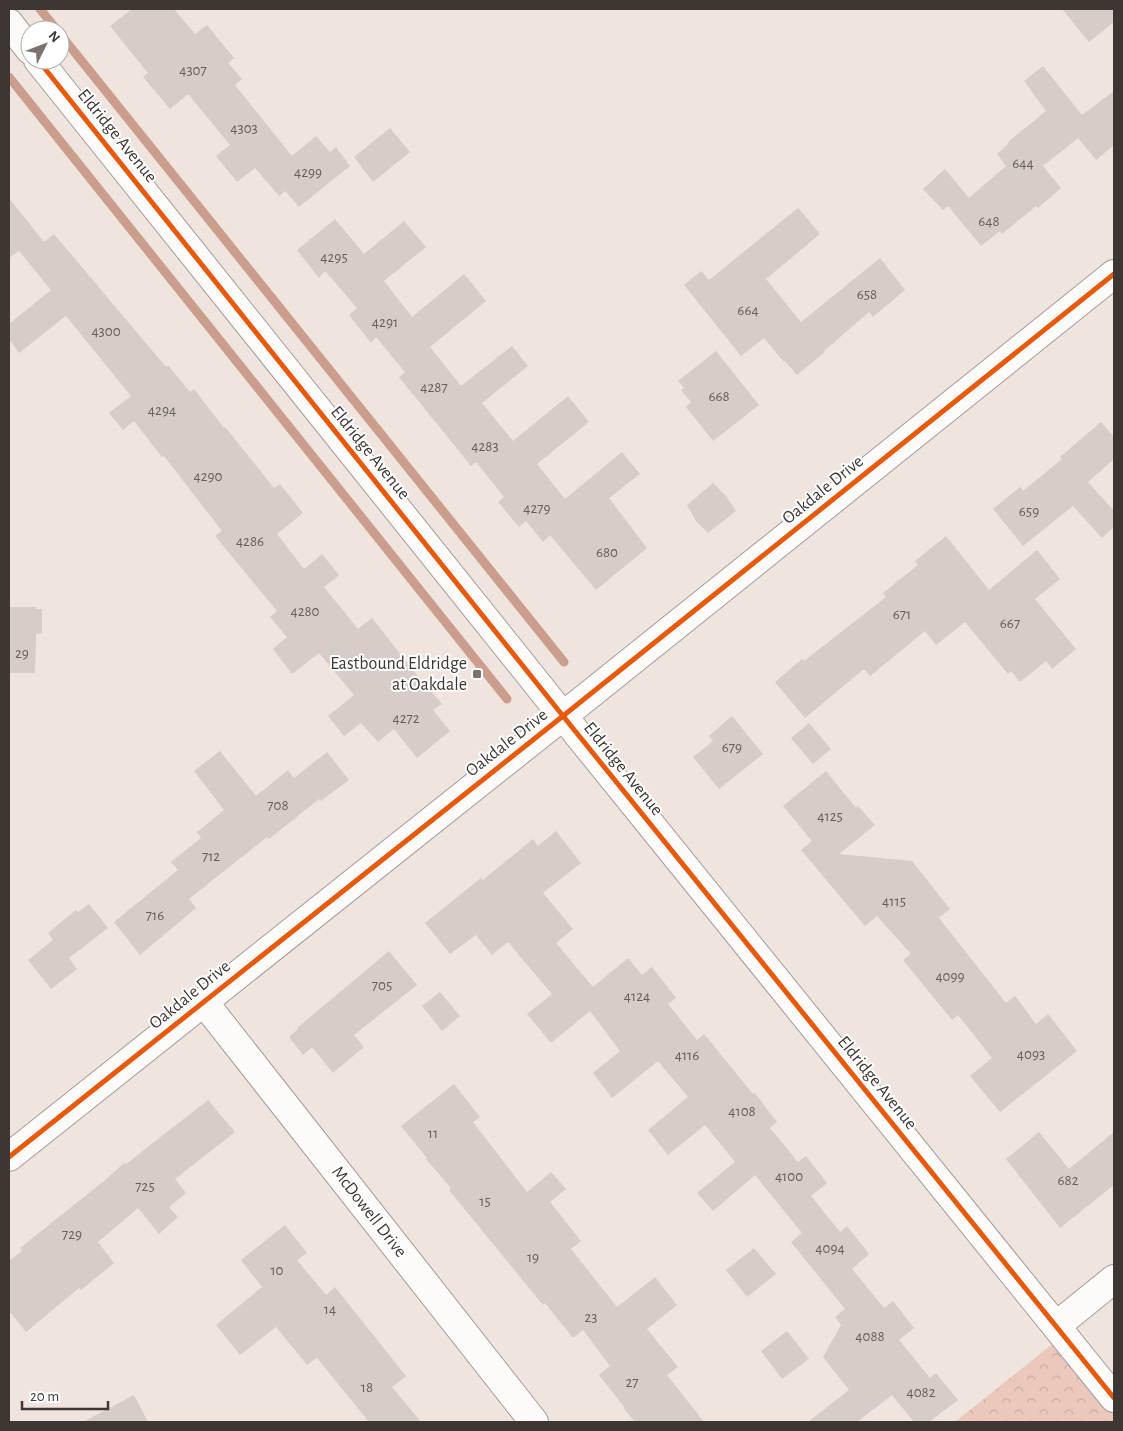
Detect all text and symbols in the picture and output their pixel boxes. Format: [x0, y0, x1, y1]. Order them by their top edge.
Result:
north arrow [20, 20, 70, 70]
text: N [45, 29, 62, 45]
house number: 4307 [179, 63, 207, 78]
street label: Eldridge Avenue [74, 86, 160, 186]
house number: 4303 [230, 121, 258, 136]
house number: 644 [1012, 156, 1034, 171]
house number: 4299 [294, 165, 322, 180]
house number: 648 [978, 214, 1000, 229]
house number: 4295 [320, 250, 348, 265]
house number: 658 [857, 287, 877, 302]
house number: 664 [737, 303, 759, 318]
house number: 4291 [372, 315, 398, 330]
house number: 4300 [91, 324, 121, 339]
house number: 4287 [420, 380, 448, 395]
house number: 668 [708, 389, 730, 404]
house number: 4294 [148, 403, 176, 418]
street label: Eldridge Avenue [327, 403, 413, 503]
house number: 4283 [471, 439, 499, 454]
street label: Oakdale Drive [779, 452, 867, 528]
house number: 4290 [193, 469, 223, 484]
house number: 4279 [523, 501, 551, 516]
house number: 659 [1019, 504, 1039, 519]
house number: 4286 [236, 534, 264, 549]
house number: 680 [596, 545, 618, 560]
house number: 4280 [290, 604, 320, 619]
house number: 671 [893, 607, 911, 622]
house number: 667 [1000, 616, 1020, 631]
house number: 29 [15, 646, 29, 661]
place label: Eastbound Eldridge at Oakdale [330, 655, 467, 694]
marker: Eastbound Eldridge at Oakdale [471, 668, 483, 680]
street label: Oakdale Drive [463, 706, 551, 780]
house number: 4272 [392, 711, 420, 726]
street label: Eldridge Avenue [580, 719, 666, 819]
house number: 679 [722, 740, 742, 755]
house number: 708 [267, 798, 289, 813]
house number: 4125 [817, 809, 843, 824]
house number: 712 [202, 849, 220, 864]
house number: 4115 [882, 894, 906, 909]
house number: 716 [146, 908, 164, 923]
street label: Oakdale Drive [146, 957, 234, 1033]
house number: 4099 [935, 969, 965, 984]
house number: 705 [372, 978, 392, 993]
house number: 4124 [624, 989, 650, 1004]
street label: Eldridge Avenue [834, 1033, 920, 1133]
house number: 4093 [1017, 1047, 1045, 1062]
house number: 4116 [675, 1048, 699, 1063]
house number: 4108 [728, 1104, 756, 1119]
house number: 11 [428, 1126, 438, 1141]
street label: McDowell Drive [328, 1163, 410, 1261]
house number: 4100 [775, 1169, 803, 1184]
house number: 682 [1058, 1173, 1079, 1188]
house number: 725 [135, 1179, 155, 1194]
house number: 15 [479, 1194, 491, 1209]
house number: 729 [62, 1227, 82, 1242]
house number: 4094 [815, 1241, 845, 1256]
house number: 19 [527, 1250, 539, 1265]
house number: 10 [270, 1263, 284, 1278]
house number: 14 [324, 1302, 336, 1317]
house number: 23 [584, 1310, 598, 1325]
house number: 4088 [855, 1329, 885, 1344]
house number: 27 [625, 1375, 639, 1390]
scale bar [22, 1378, 109, 1410]
house number: 18 [361, 1380, 373, 1395]
house number: 4082 [906, 1385, 936, 1400]
text: 20 m [30, 1389, 59, 1404]

